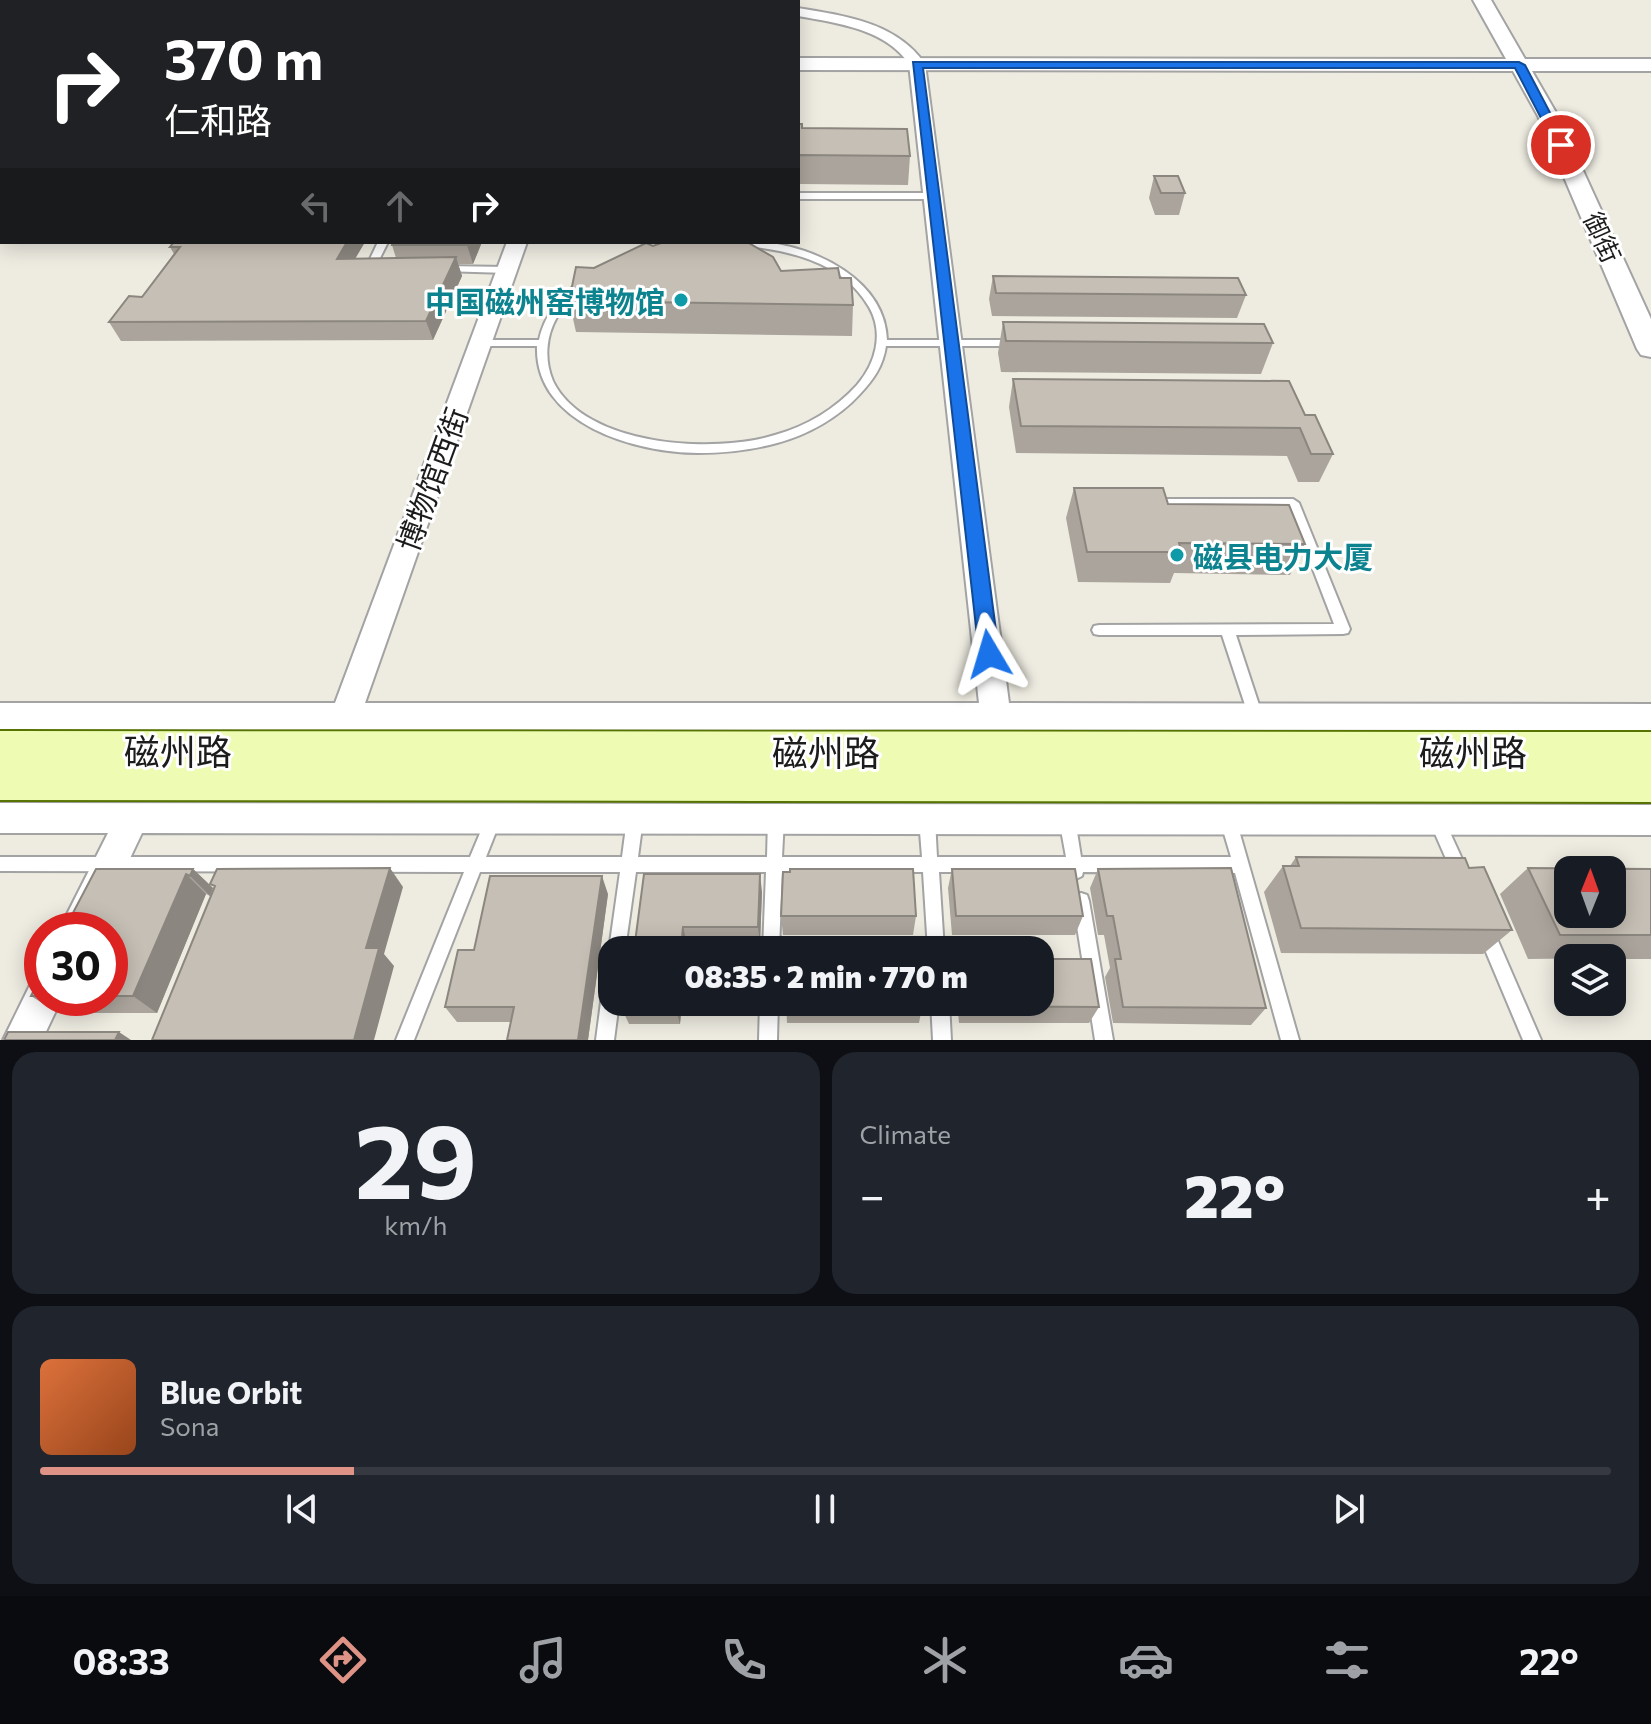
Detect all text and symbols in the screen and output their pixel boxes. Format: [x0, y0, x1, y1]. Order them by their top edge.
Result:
text: 370 m [164, 23, 323, 92]
icon: right [32, 32, 136, 136]
text: 仁和路 [164, 97, 272, 141]
pin [1527, 111, 1595, 179]
icon: arrive [1539, 123, 1583, 167]
icon: left [294, 184, 338, 228]
icon: ahead [378, 184, 422, 228]
icon: right [462, 184, 506, 228]
street label: 御街 [1578, 207, 1628, 267]
place label: 中国磁州窑博物馆 [425, 282, 665, 319]
marker: 中国磁州窑博物馆 [672, 291, 690, 309]
street label: 博物馆西街 [388, 402, 474, 556]
place label: 磁县电力大厦 [1193, 537, 1373, 574]
marker: 磁县电力大厦 [1168, 546, 1186, 564]
position arrow [947, 612, 1031, 696]
street label: 磁州路 [124, 728, 232, 772]
street label: 磁州路 [772, 729, 880, 773]
street label: 磁州路 [1419, 729, 1527, 773]
north arrow [1554, 856, 1626, 928]
map controls [1554, 856, 1626, 1016]
speed limit sign: 30 [24, 912, 128, 1016]
button: layers [1554, 944, 1626, 1016]
text: 08:35 · 2 min · 770 m [684, 957, 968, 994]
text: 29 [354, 1093, 477, 1220]
text: Climate [860, 1118, 951, 1149]
text: 22° [1184, 1157, 1285, 1230]
text: − [860, 1167, 885, 1221]
text: + [1585, 1167, 1611, 1221]
text: km/h [384, 1209, 447, 1240]
text: Blue Orbit [160, 1373, 302, 1410]
text: Sona [160, 1410, 219, 1441]
icon: previous [280, 1487, 324, 1531]
icon: pause [803, 1487, 847, 1531]
icon: next [1327, 1487, 1371, 1531]
icon: directions [315, 1632, 371, 1688]
icon: music [515, 1632, 571, 1688]
icon: phone [716, 1632, 772, 1688]
icon: climate [917, 1632, 973, 1688]
icon: car [1118, 1632, 1174, 1688]
icon: filters [1319, 1632, 1375, 1688]
text: 08:33 [72, 1638, 170, 1682]
text: 22° [1519, 1638, 1579, 1682]

